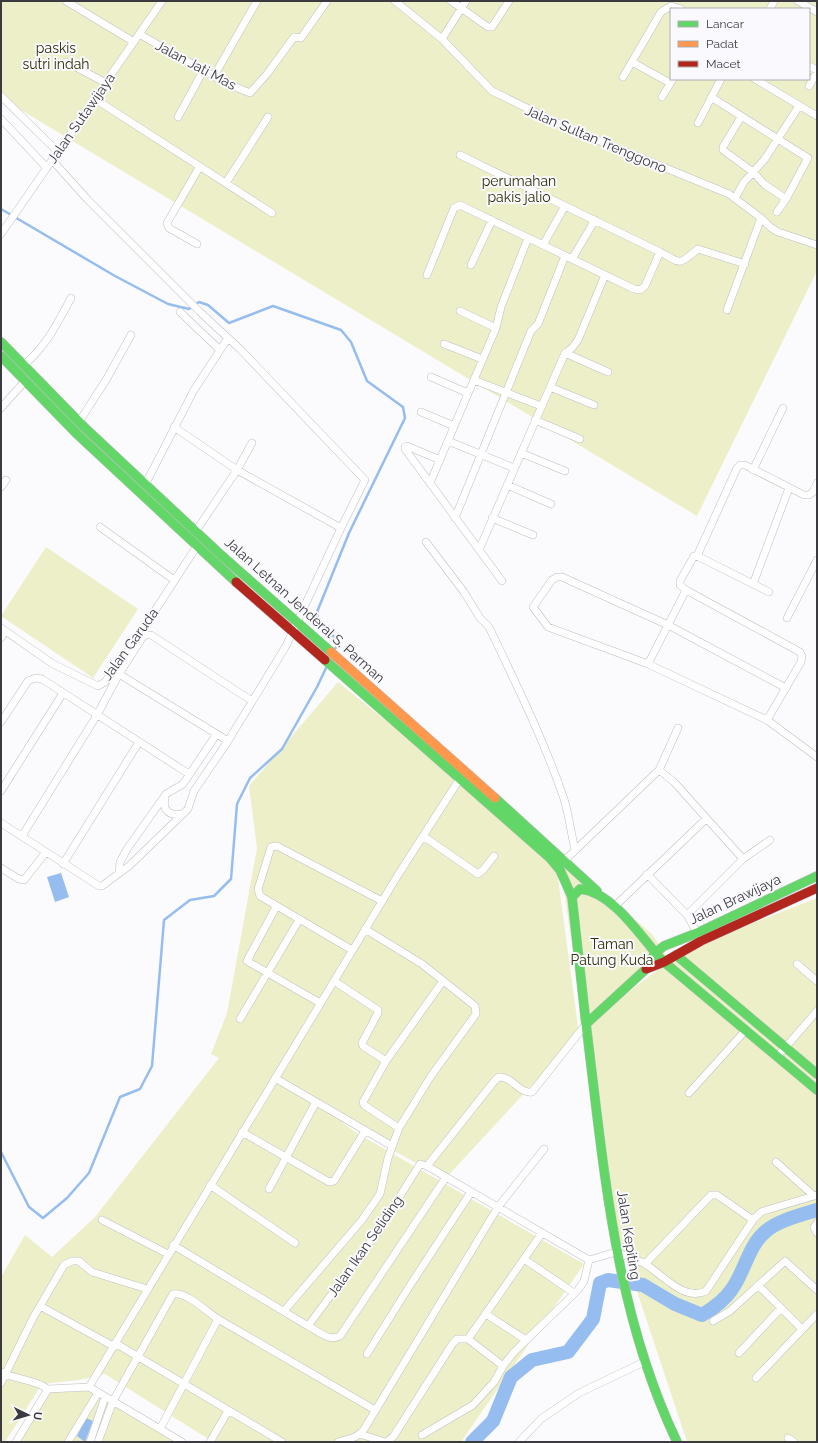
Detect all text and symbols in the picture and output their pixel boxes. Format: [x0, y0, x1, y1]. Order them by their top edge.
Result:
legend [670, 8, 810, 80]
text: Lancar [706, 17, 745, 31]
street label: Jalan Jati Mas [153, 37, 239, 93]
text: Padat [706, 37, 738, 51]
park label: paskis sutri indah [22, 40, 90, 72]
text: Macet [706, 57, 741, 71]
street label: Jalan Sutawijaya [44, 70, 118, 166]
street label: Jalan Sultan Trenggono [523, 102, 669, 176]
park label: perumahan pakis jalio [482, 173, 556, 205]
street label: Jalan Letnan Jenderal S. Parman [222, 534, 388, 686]
street label: Jalan Garuda [99, 605, 161, 683]
street label: Jalan Brawijaya [687, 871, 783, 927]
park label: Taman Patung Kuda [571, 936, 654, 968]
street label: Jalan Kepiting [614, 1189, 644, 1281]
street label: Jalan Ikan Seliding [324, 1192, 406, 1300]
north arrow [8, 1395, 48, 1435]
text: U [31, 1411, 44, 1421]

